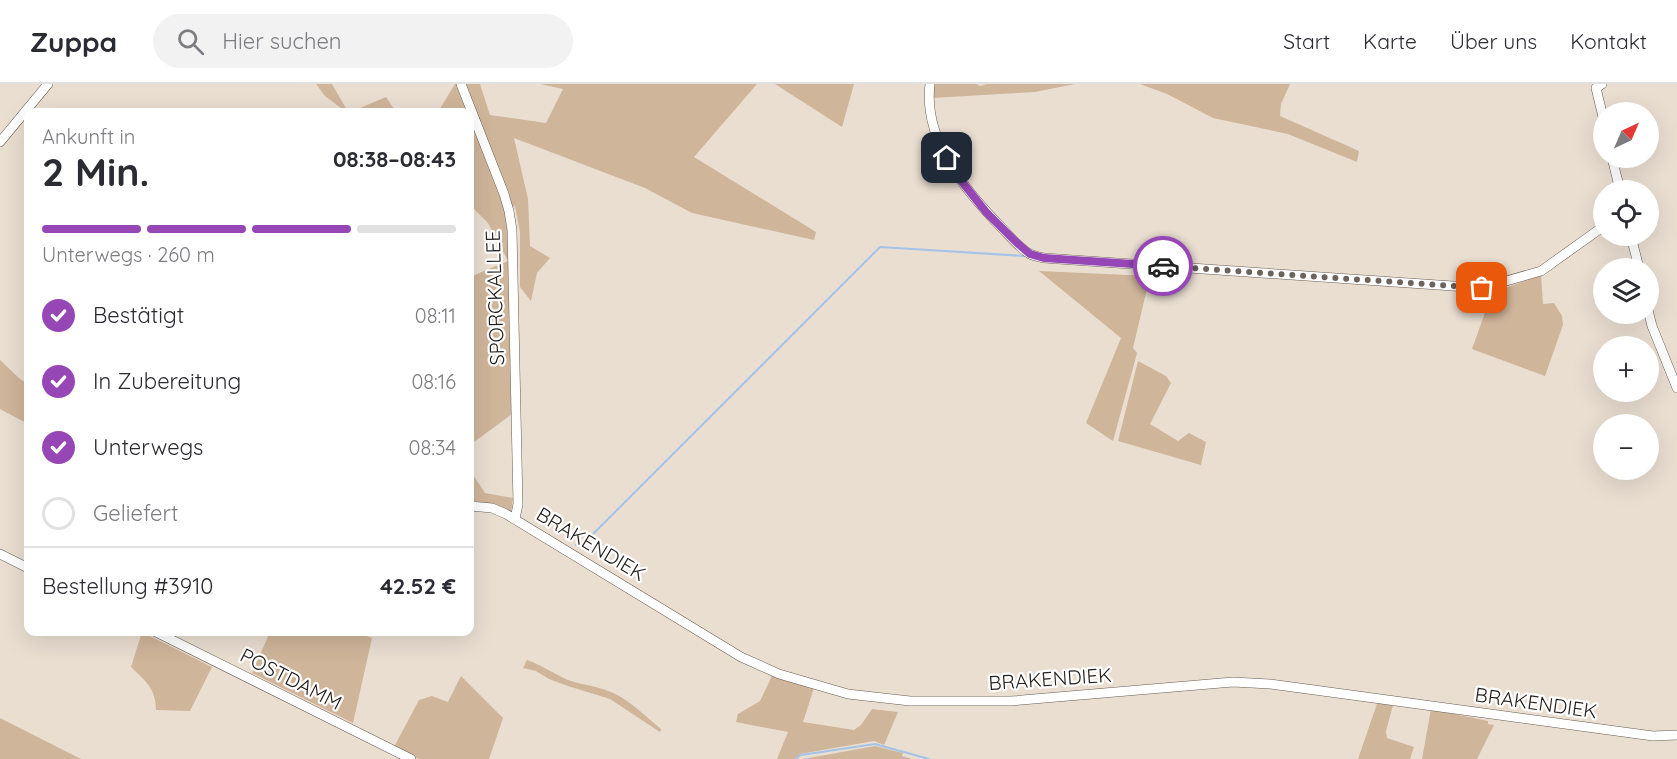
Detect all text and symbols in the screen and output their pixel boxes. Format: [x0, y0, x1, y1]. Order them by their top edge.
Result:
search box [153, 14, 573, 68]
text: Zuppa [30, 24, 117, 59]
icon: search [174, 25, 207, 58]
text: Hier suchen [222, 27, 342, 55]
text: Start [1283, 28, 1330, 54]
text: Karte [1363, 28, 1417, 54]
text: Über uns [1450, 28, 1537, 54]
text: Kontakt [1570, 28, 1647, 54]
north arrow [1593, 102, 1659, 168]
map controls [1593, 102, 1659, 480]
text: Ankunft in [42, 124, 135, 149]
pin [921, 132, 972, 183]
icon: home [930, 141, 963, 174]
text: 08:38–08:43 [333, 145, 456, 173]
text: 2 Min. [42, 147, 149, 196]
button: locate [1593, 180, 1659, 246]
street label: SPORCKALLEE [480, 230, 509, 366]
courier [1133, 236, 1193, 296]
text: Unterwegs · 260 m [42, 242, 215, 267]
icon: car [1147, 250, 1180, 283]
button: layers [1593, 258, 1659, 324]
pin [1456, 262, 1507, 313]
icon: bag [1465, 271, 1498, 304]
icon: check [42, 299, 75, 332]
text: Bestätigt [93, 301, 184, 329]
text: 08:11 [415, 303, 456, 328]
button: + [1593, 336, 1659, 402]
icon: check [42, 365, 75, 398]
text: In Zubereitung [93, 367, 241, 395]
text: 08:16 [411, 369, 456, 394]
button: − [1593, 414, 1659, 480]
icon: check [42, 431, 75, 464]
text: Unterwegs [93, 433, 203, 461]
text: 08:34 [409, 435, 456, 460]
text: Geliefert [93, 499, 178, 527]
street label: BRAKENDIEK [532, 501, 650, 586]
text: Bestellung #3910 [42, 572, 213, 600]
text: 42.52 € [380, 572, 456, 600]
street label: POSTDAMM [236, 642, 346, 715]
street label: BRAKENDIEK [988, 662, 1112, 695]
street label: BRAKENDIEK [1473, 682, 1599, 723]

